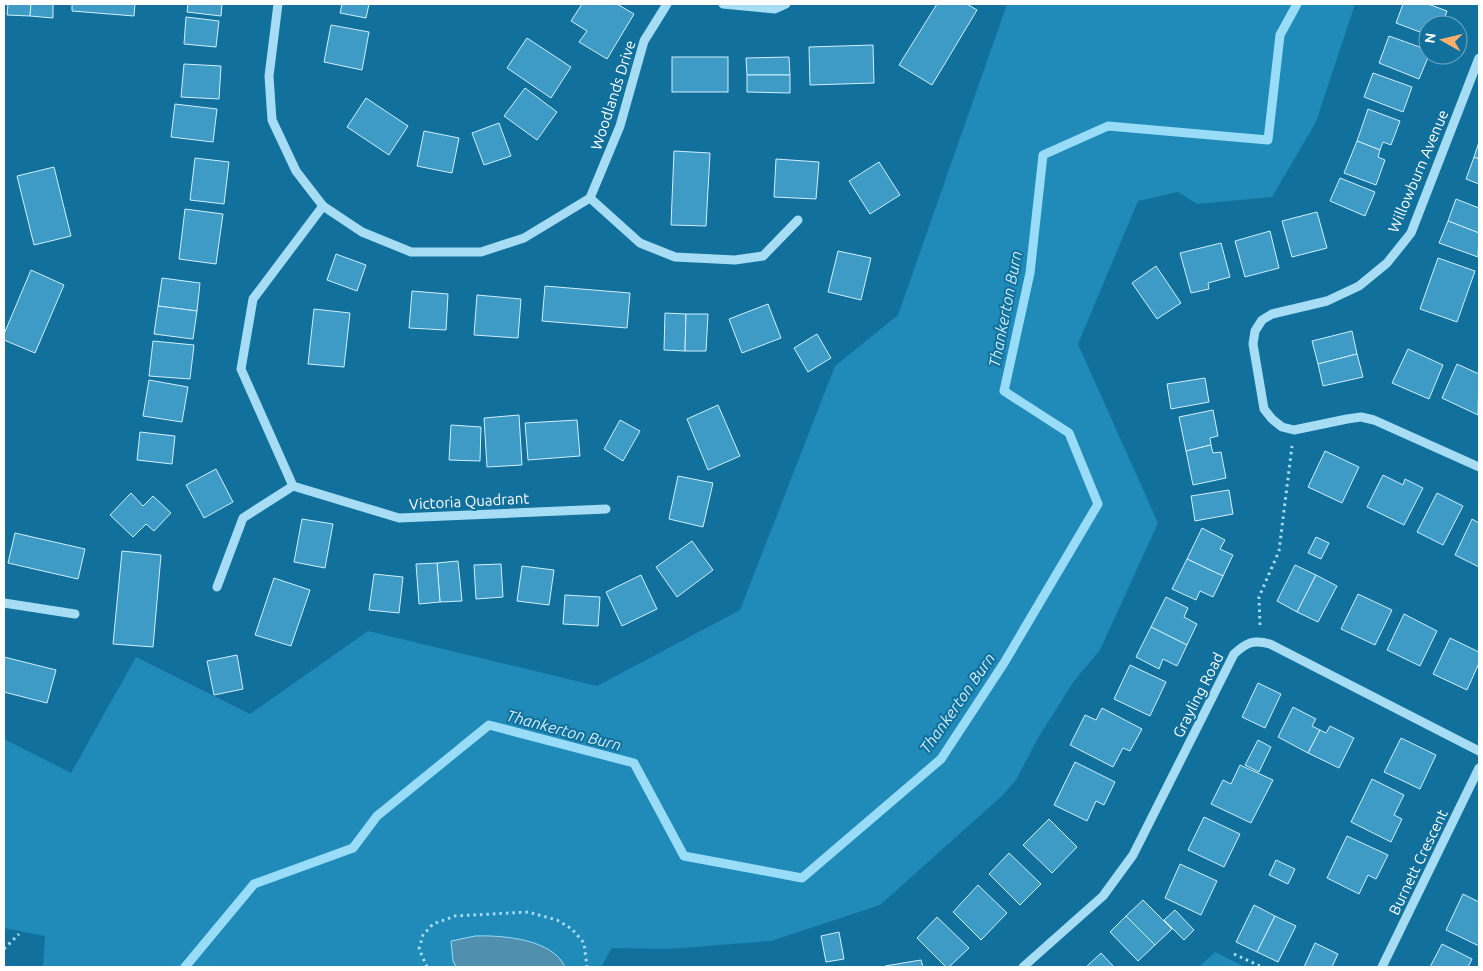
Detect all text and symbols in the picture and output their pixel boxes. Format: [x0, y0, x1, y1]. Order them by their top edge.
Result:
north arrow [1418, 15, 1468, 65]
text: N [1421, 32, 1439, 44]
street label: Woodlands Drive [587, 38, 639, 152]
street label: Willowburn Avenue [1384, 107, 1452, 235]
water label: Thankerton Burn [985, 249, 1025, 369]
street label: Victoria Quadrant [408, 489, 530, 513]
water label: Thankerton Burn [916, 649, 998, 757]
street label: Grayling Road [1169, 650, 1227, 740]
water label: Thankerton Burn [505, 706, 623, 754]
street label: Burnett Crescent [1385, 806, 1451, 917]

